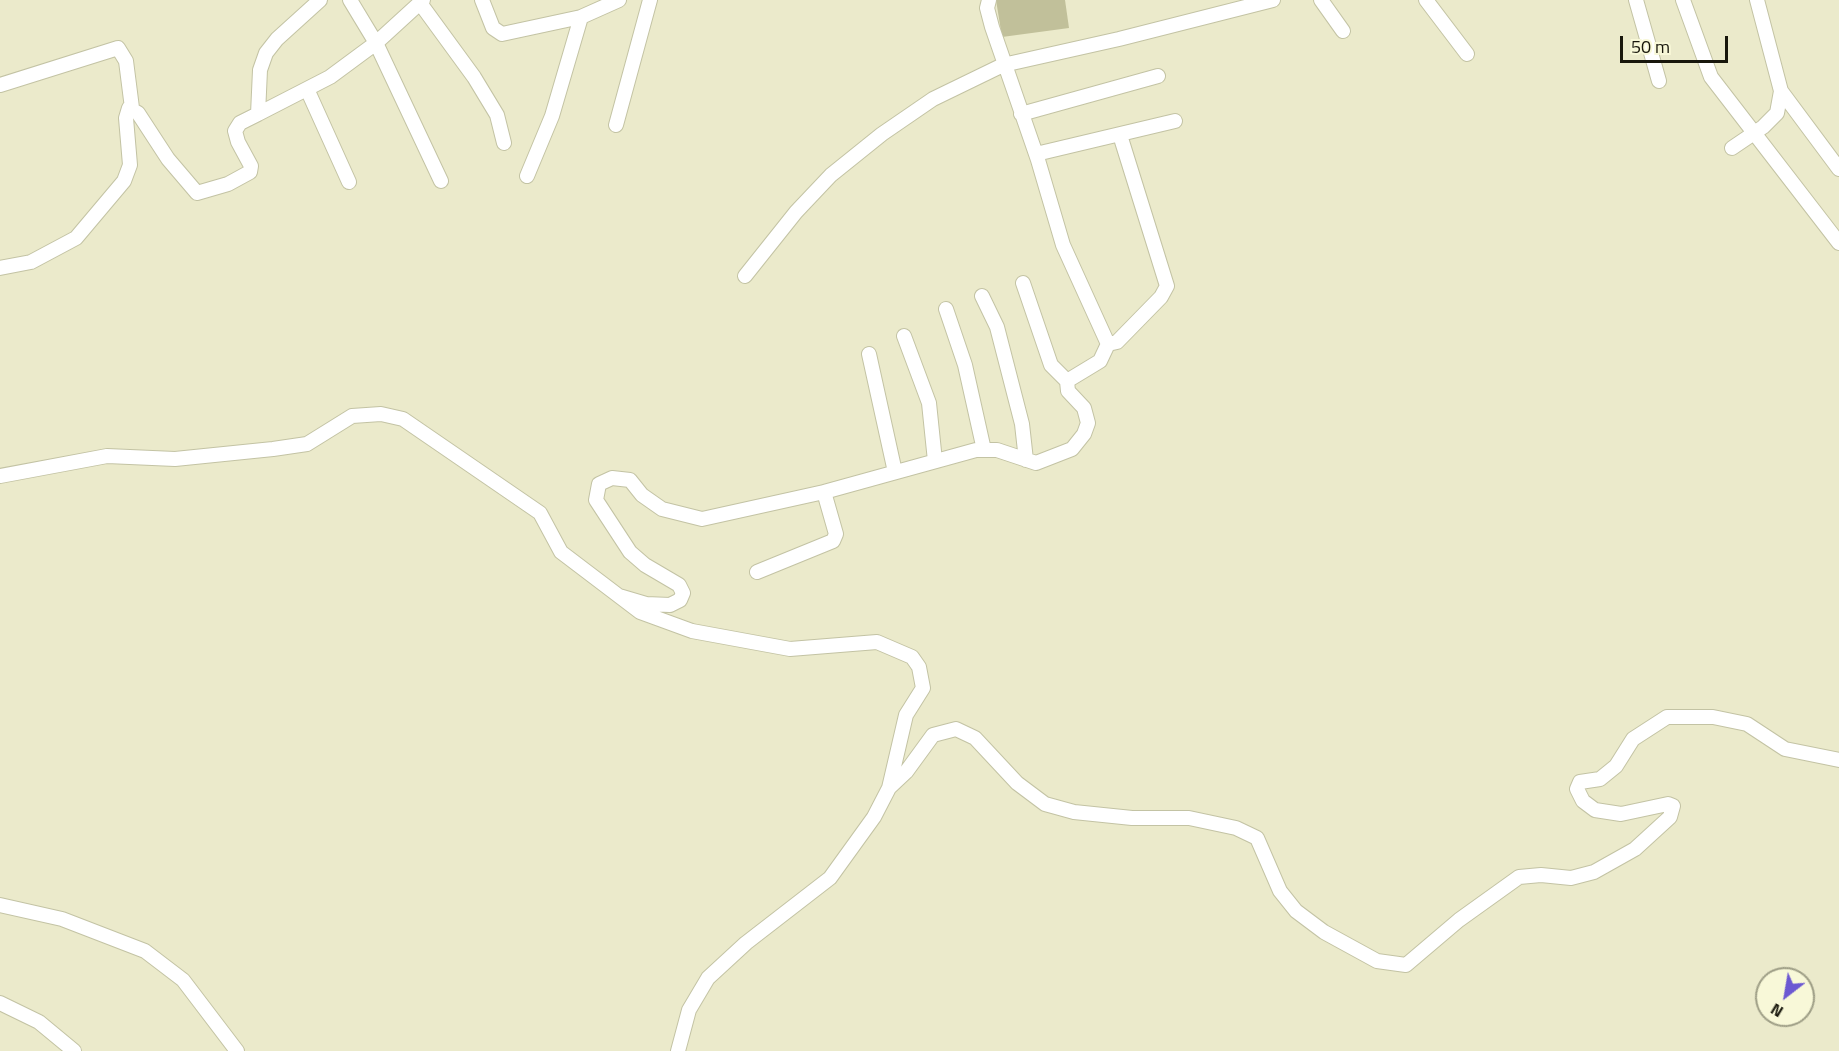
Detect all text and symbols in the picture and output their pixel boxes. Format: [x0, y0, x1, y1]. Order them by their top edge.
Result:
scale bar [1623, 24, 1731, 62]
text: 50 m [1631, 33, 1670, 60]
north arrow [1755, 967, 1815, 1027]
text: N [1766, 998, 1788, 1024]

